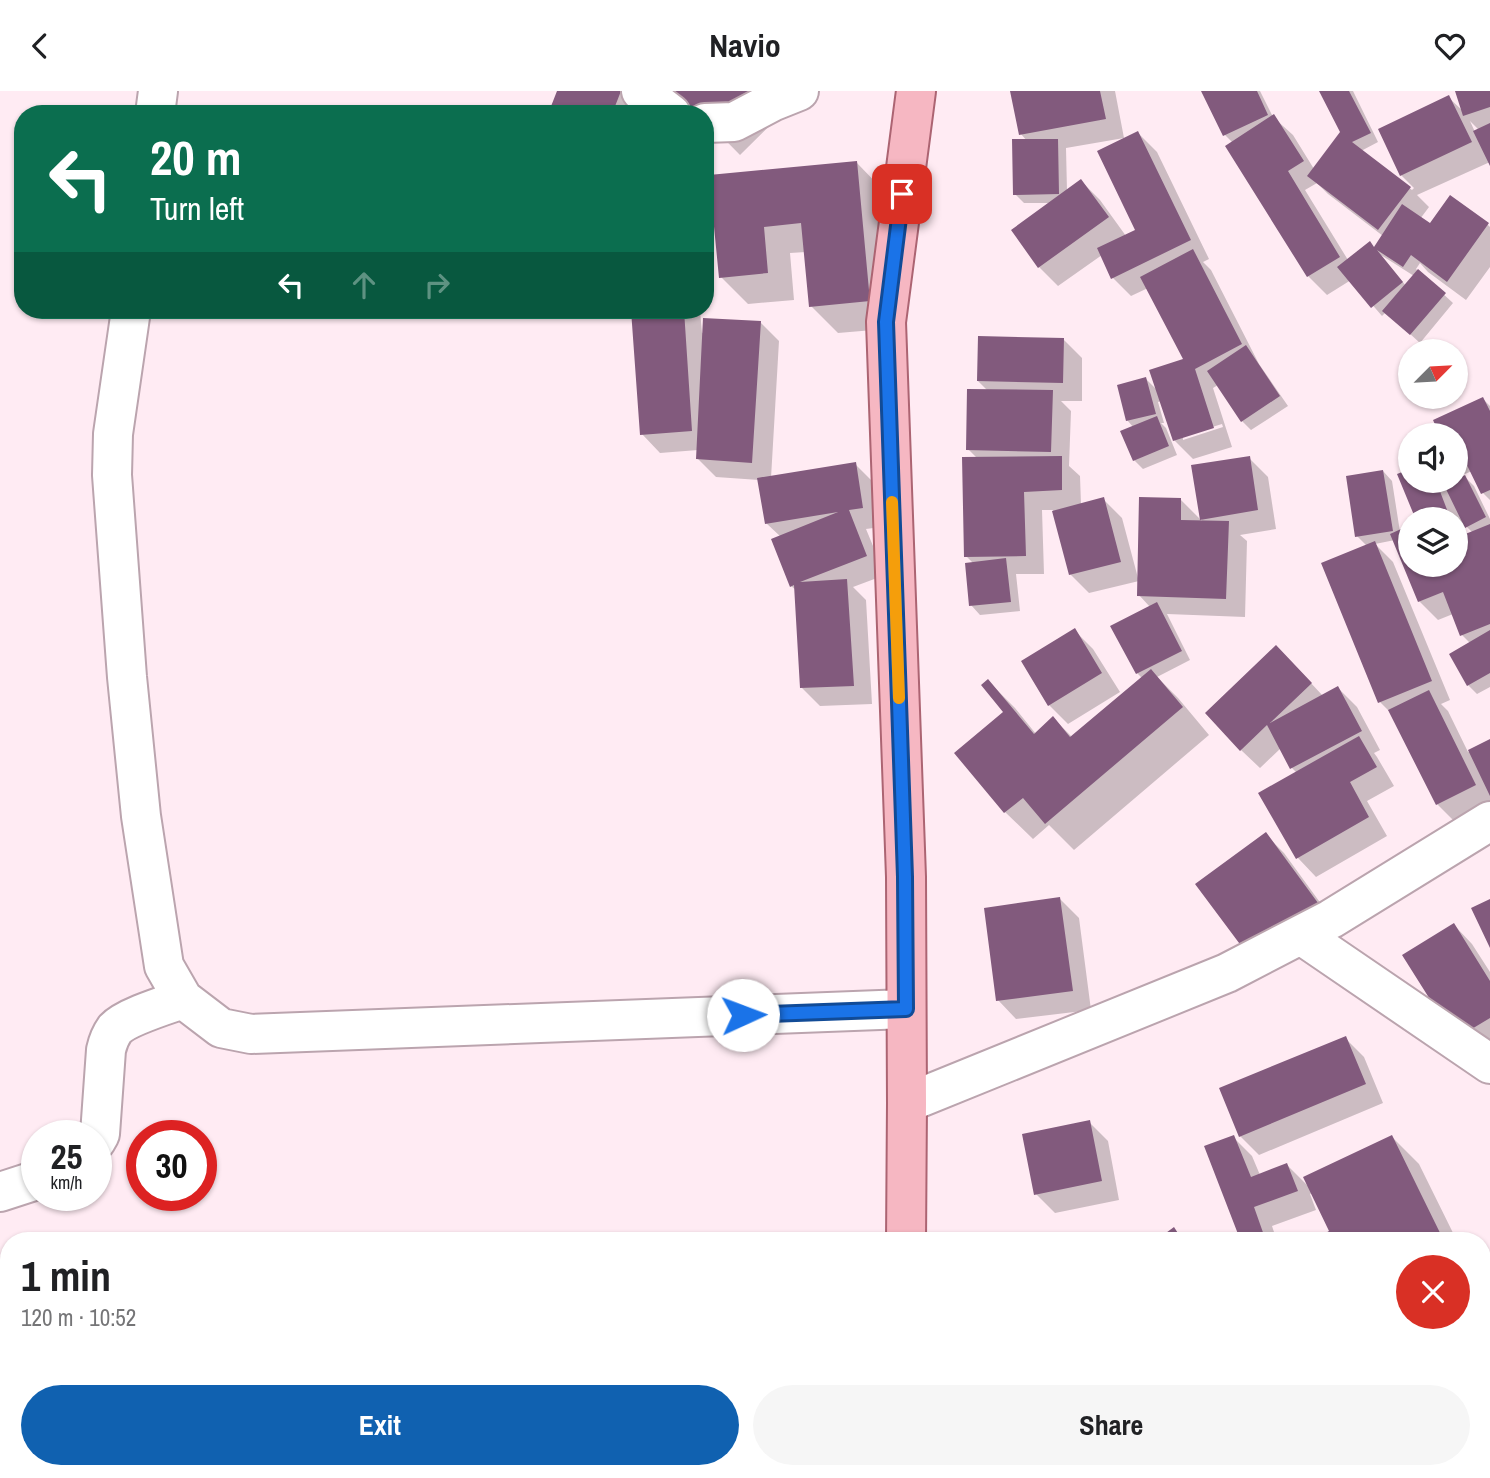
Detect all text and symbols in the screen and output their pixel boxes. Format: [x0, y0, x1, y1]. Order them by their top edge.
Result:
text: Navio [709, 24, 781, 67]
icon: back [21, 27, 59, 65]
icon: heart [1431, 27, 1469, 65]
text: 20 m [150, 124, 242, 190]
icon: left [35, 133, 126, 224]
pin [872, 164, 932, 224]
icon: arrive [883, 175, 921, 213]
text: Turn left [150, 187, 244, 230]
icon: left [272, 266, 310, 304]
icon: ahead [345, 266, 383, 304]
icon: right [418, 266, 456, 304]
north arrow [1398, 339, 1468, 409]
map controls [1398, 339, 1468, 577]
button: sound [1398, 423, 1468, 493]
button: layers [1398, 507, 1468, 577]
position arrow [706, 978, 780, 1052]
speed limit sign: 30 [126, 1120, 217, 1211]
text: 25 [51, 1133, 82, 1180]
text: km/h [51, 1170, 83, 1195]
text: 1 min [21, 1248, 111, 1304]
button: close [1396, 1255, 1470, 1329]
text: 120 m · 10:52 [21, 1302, 136, 1333]
button: Exit [21, 1385, 739, 1465]
button: Share [753, 1385, 1470, 1465]

